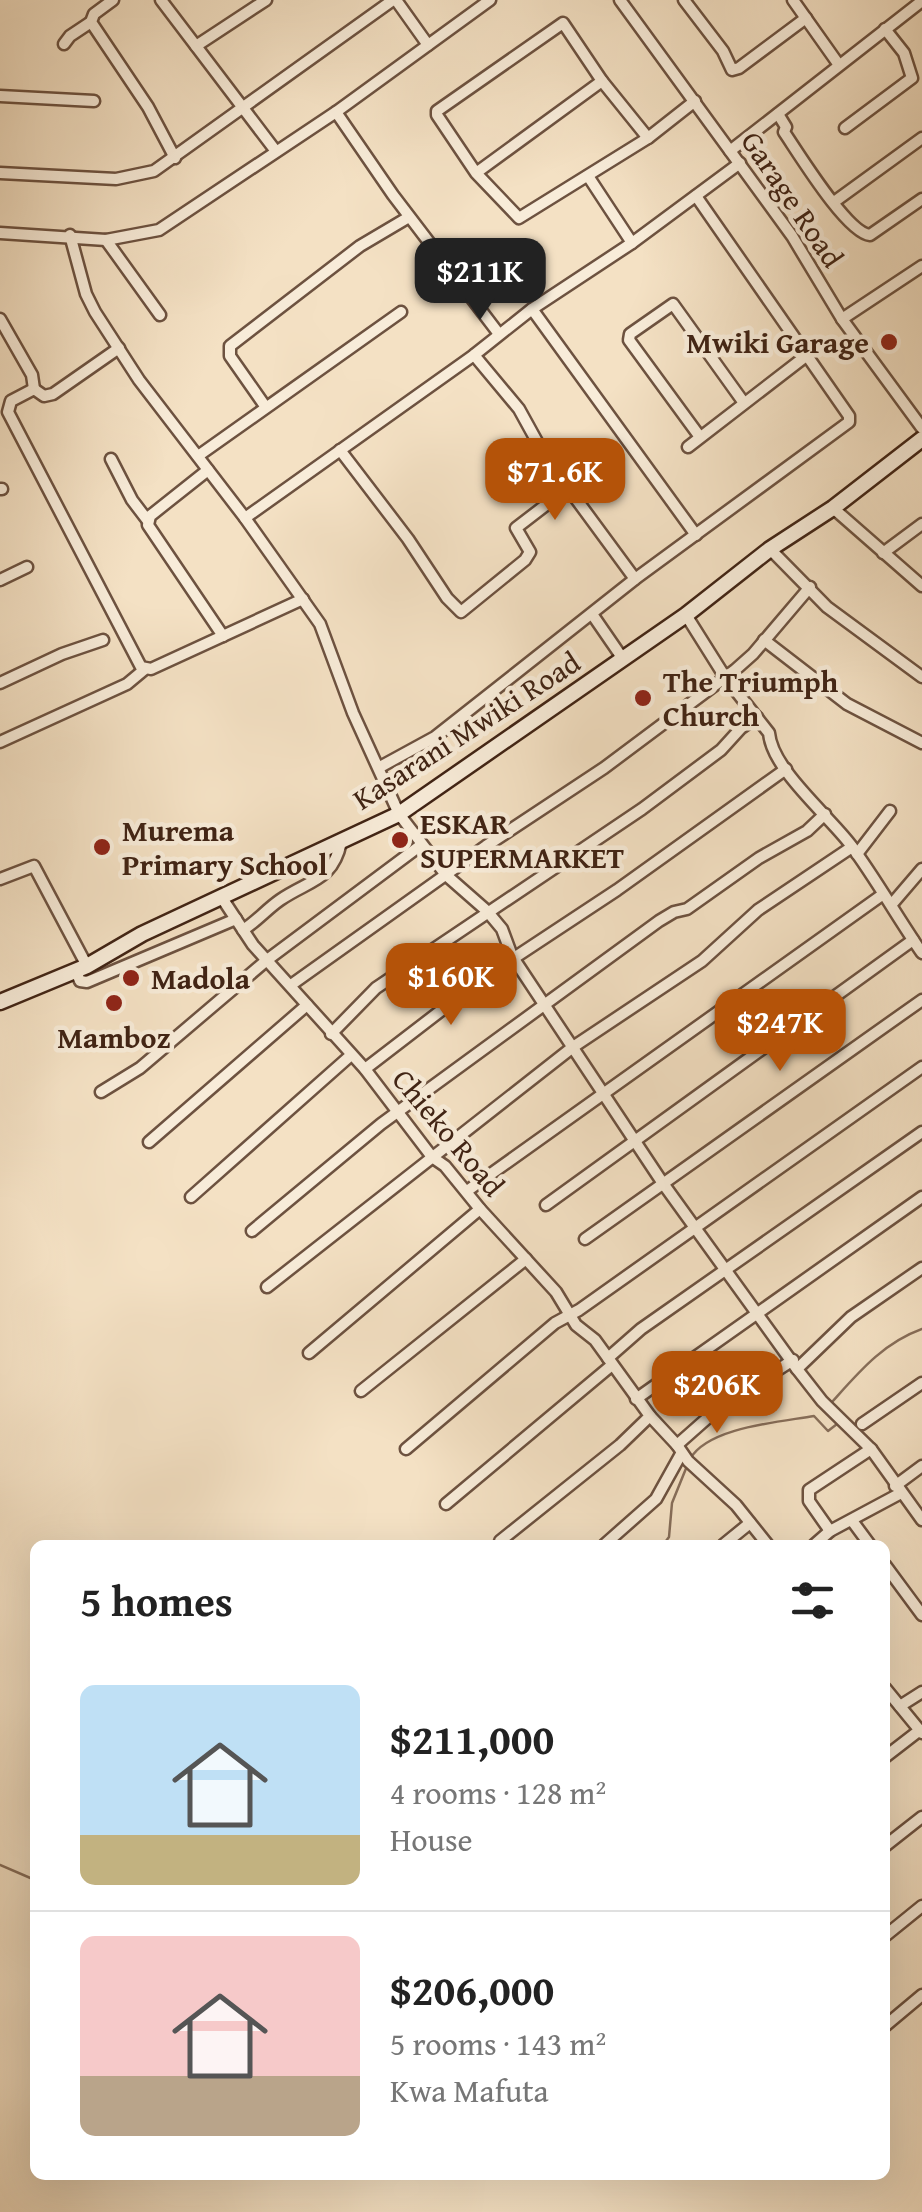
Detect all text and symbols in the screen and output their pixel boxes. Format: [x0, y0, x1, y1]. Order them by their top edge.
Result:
street label: Garage Road [731, 122, 855, 276]
pin: $211K [410, 238, 550, 323]
text: $211K [437, 247, 523, 294]
place label: Mwiki Garage [686, 320, 869, 364]
marker: Mwiki Garage [878, 331, 900, 353]
pin: $71.6K [474, 438, 636, 523]
text: $71.6K [507, 447, 603, 494]
street label: Kasarani Mwiki Road [344, 640, 588, 820]
place label: The Triumph Church [663, 659, 839, 737]
marker: The Triumph Church [632, 687, 654, 709]
place label: ESKAR SUPERMARKET [420, 801, 625, 879]
place label: Murema Primary School [122, 808, 328, 886]
marker: ESKAR SUPERMARKET [389, 829, 411, 851]
marker: Murema Primary School [91, 836, 113, 858]
pin: $160K [381, 943, 521, 1028]
text: $160K [408, 952, 494, 999]
place label: Madola [151, 956, 251, 1000]
marker: Madola [120, 967, 142, 989]
pin: $247K [710, 989, 850, 1074]
marker: Mamboz [103, 992, 125, 1014]
text: $247K [737, 998, 823, 1045]
place label: Mamboz [57, 1015, 171, 1059]
street label: Chieko Road [382, 1059, 516, 1205]
pin: $206K [647, 1351, 787, 1436]
text: $206K [674, 1360, 760, 1407]
text: 5 homes [80, 1570, 233, 1631]
icon: filters [785, 1573, 840, 1628]
text: $211,000 [390, 1708, 554, 1769]
icon: home [160, 1725, 280, 1845]
text: 4 rooms · 128 m² [390, 1769, 606, 1816]
text: House [390, 1816, 473, 1863]
text: $206,000 [390, 1959, 554, 2020]
icon: home [160, 1976, 280, 2096]
text: 5 rooms · 143 m² [390, 2020, 606, 2067]
text: Kwa Mafuta [390, 2067, 549, 2114]

